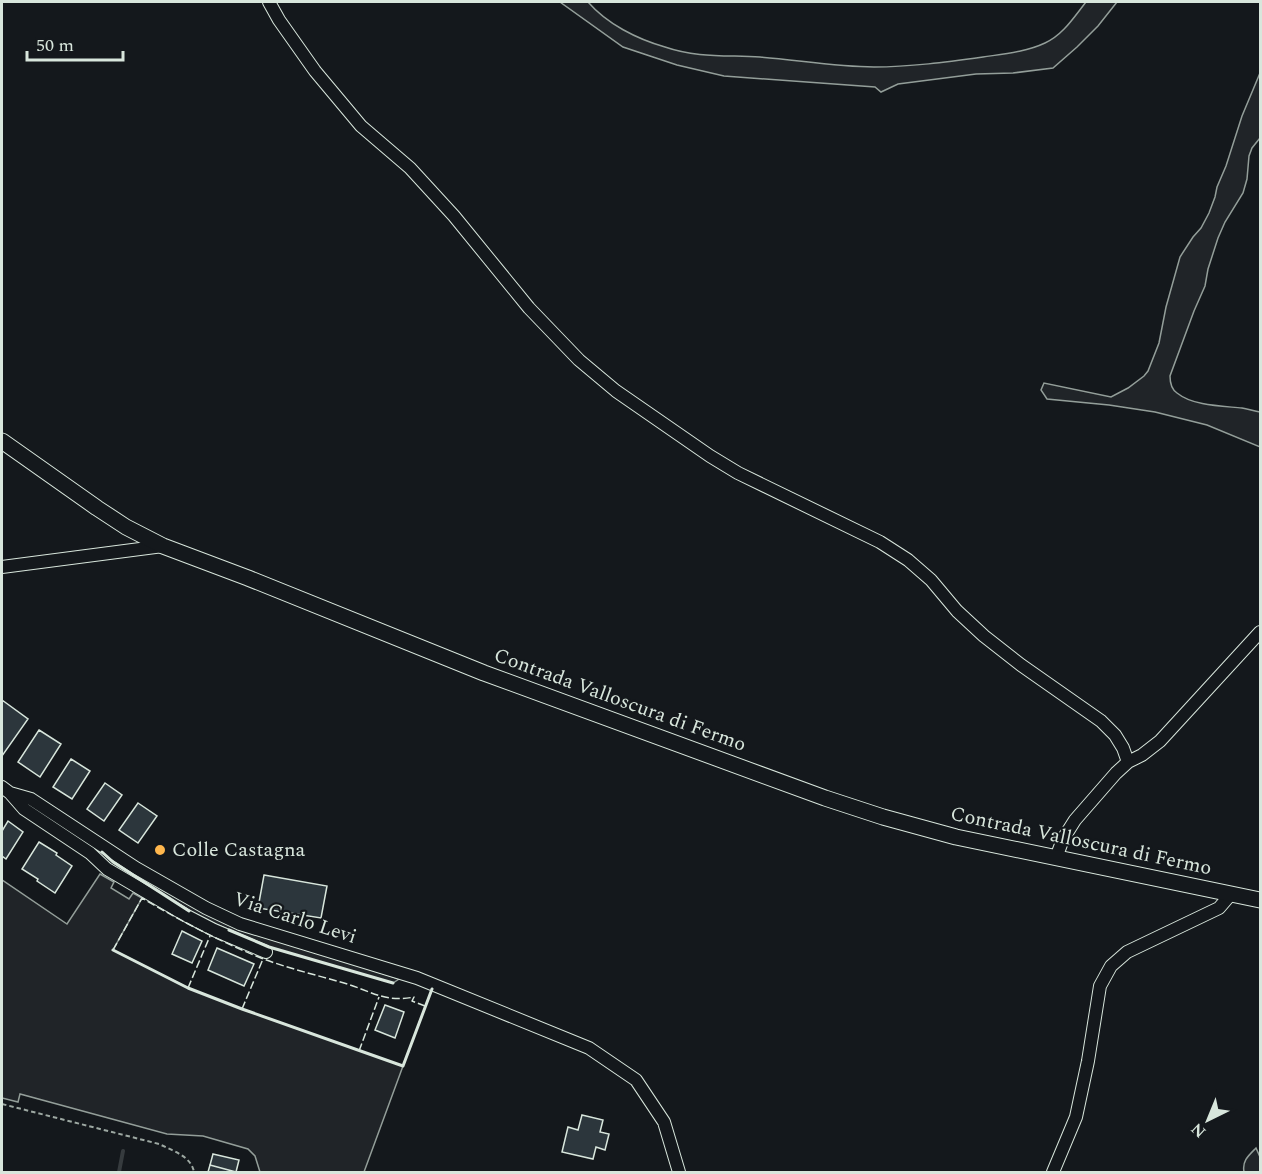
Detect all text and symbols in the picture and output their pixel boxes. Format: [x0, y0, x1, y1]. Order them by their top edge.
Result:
scale bar [27, 24, 123, 62]
text: 50 m [36, 32, 74, 59]
street label: Contrada Valloscura di Fermo [490, 640, 750, 760]
street label: Contrada Valloscura di Fermo [948, 799, 1214, 883]
place label: Colle Castagna [172, 835, 306, 865]
marker: Colle Castagna [153, 843, 167, 857]
street label: Via Carlo Levi [230, 884, 360, 952]
north arrow [1178, 1090, 1238, 1150]
text: N [1185, 1117, 1211, 1143]

